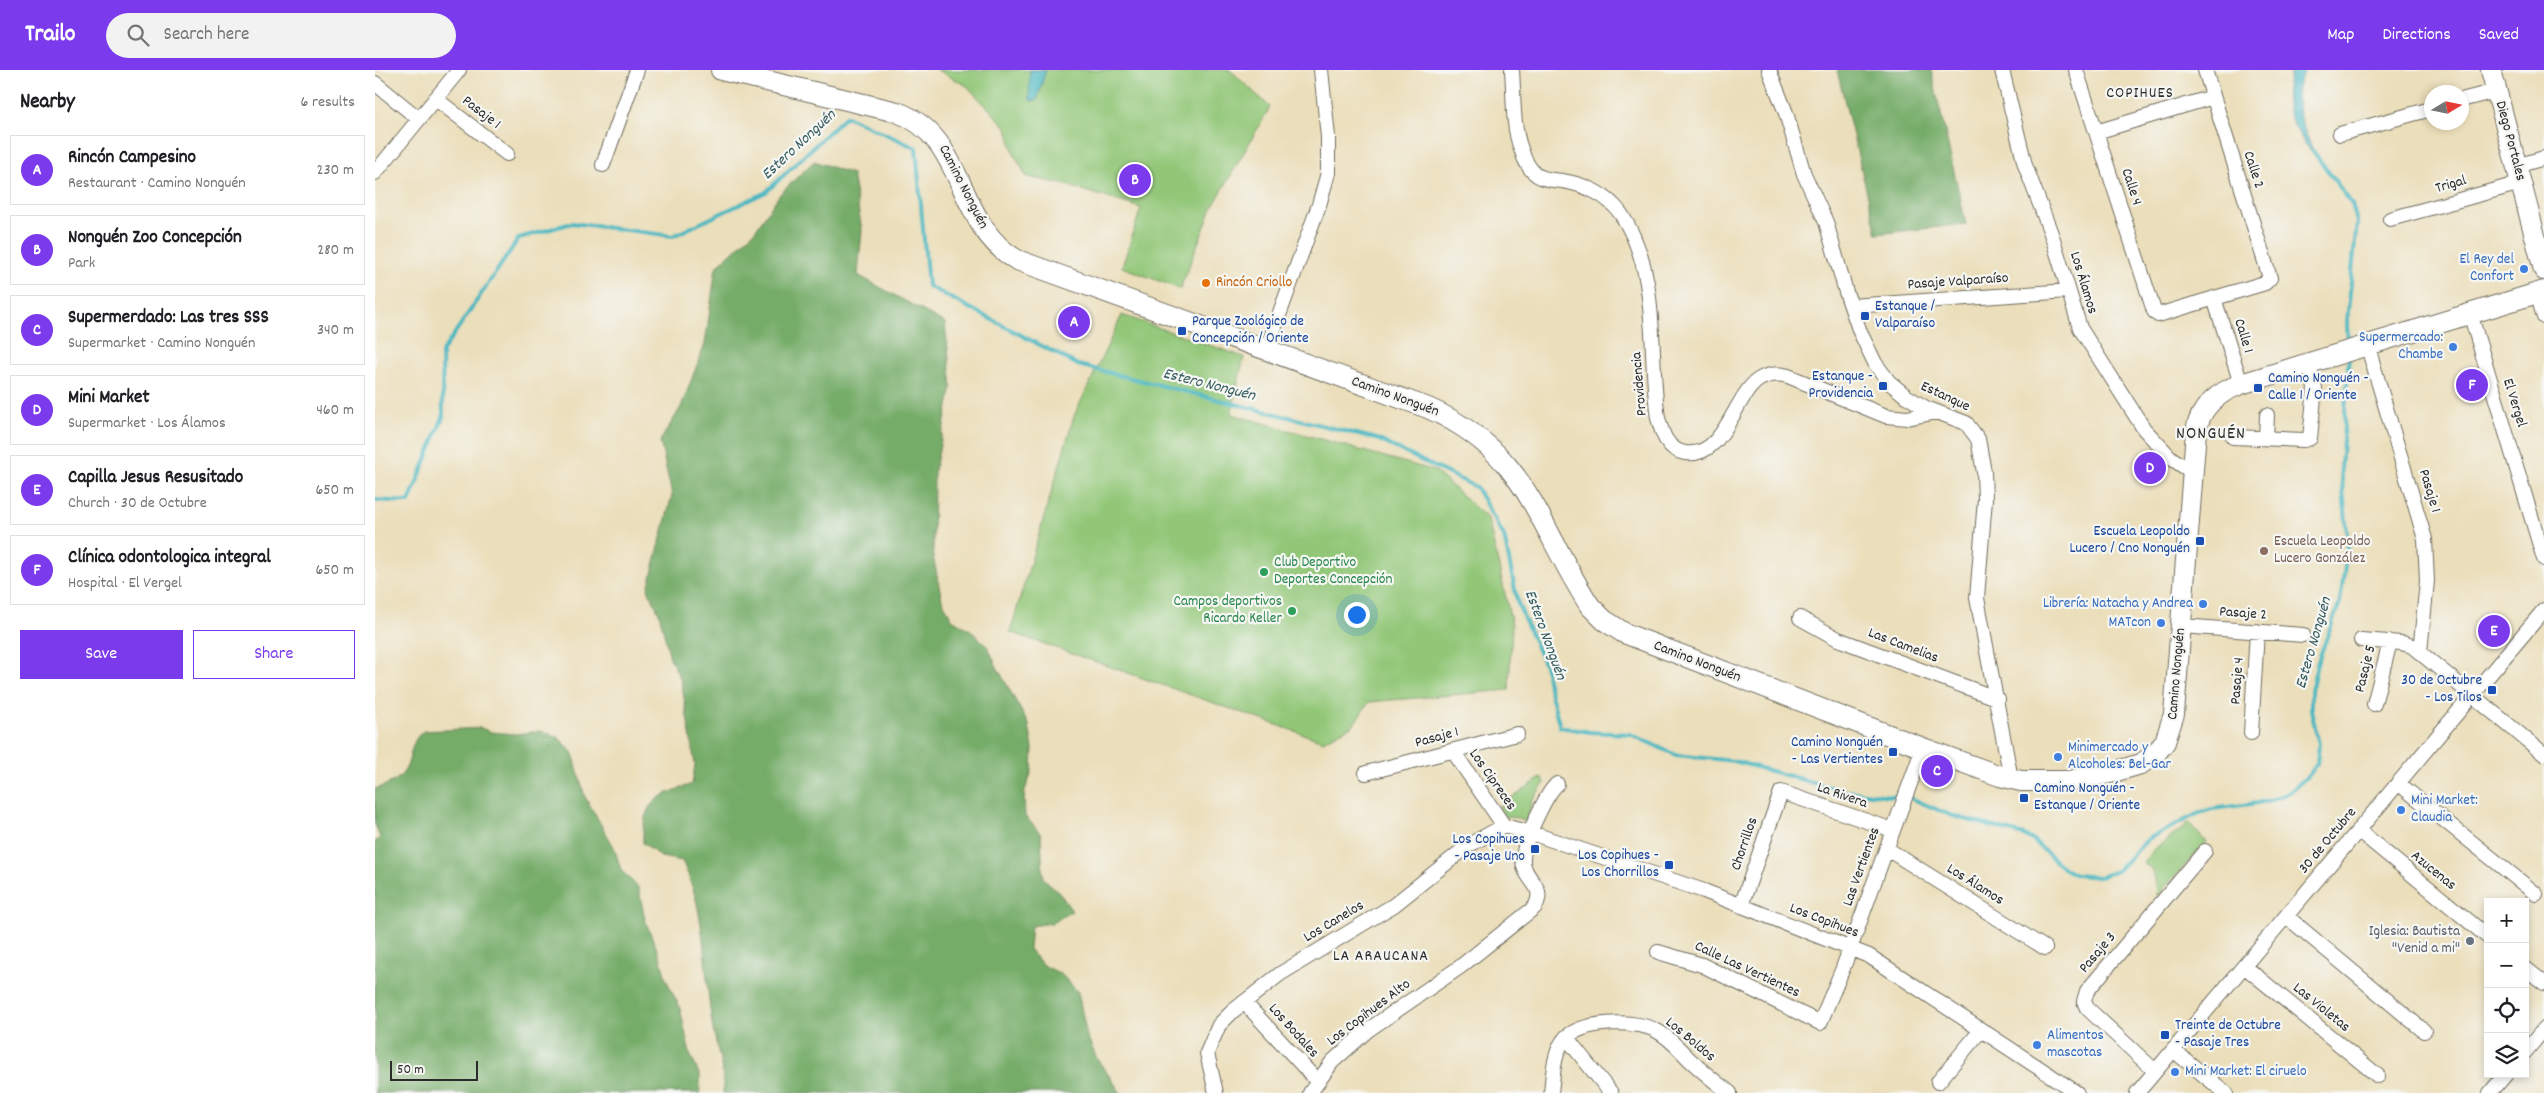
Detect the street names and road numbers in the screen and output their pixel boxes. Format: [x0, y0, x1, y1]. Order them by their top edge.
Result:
street label: Pasaje 1 [457, 91, 505, 135]
street label: Diego Portales [2489, 99, 2531, 183]
street label: Camino Nonguén [932, 141, 994, 233]
street label: Calle 2 [2237, 148, 2269, 192]
street label: Calle 4 [2115, 166, 2147, 208]
street label: Trigal [2433, 170, 2470, 200]
street label: Los Álamos [2063, 249, 2103, 317]
street label: Pasaje Valparaíso [1907, 267, 2010, 297]
street label: Calle 1 [2227, 316, 2259, 356]
street label: Providencia [1626, 350, 1654, 417]
street label: Camino Nonguén [1348, 371, 1442, 423]
street label: Estanque [1917, 376, 1974, 418]
street label: El Vergel [2496, 376, 2532, 431]
street label: Pasaje 1 [2412, 467, 2446, 515]
street label: Pasaje 2 [2218, 601, 2268, 627]
street label: Las Camelias [1865, 622, 1941, 670]
street label: Camino Nonguén [2162, 627, 2192, 721]
street label: Camino Nonguén [1650, 635, 1744, 689]
street label: Pasaje 5 [2350, 643, 2383, 695]
street label: Pasaje 4 [2225, 657, 2251, 705]
street label: Pasaje 1 [1413, 722, 1461, 754]
street label: Los Cipreces [1463, 745, 1521, 815]
street label: La Rivera [1814, 777, 1871, 815]
street label: 30 de Octubre [2294, 803, 2363, 879]
street label: Chorrillos [1726, 814, 1764, 874]
street label: Las Vertientes [1838, 824, 1886, 910]
street label: Azucenas [2405, 846, 2461, 896]
street label: Los Álamos [1942, 859, 2008, 911]
street label: Los Canelos [1300, 895, 1368, 949]
street label: Los Copihues [1786, 898, 1862, 944]
street label: Pasaje 3 [2074, 928, 2122, 978]
street label: Calle Las Vertientes [1691, 936, 1803, 1004]
street label: Los Copihues Alto [1322, 974, 1416, 1052]
street label: Las Violetas [2287, 978, 2355, 1038]
street label: Los Bodales [1262, 999, 1324, 1063]
street label: Los Boldos [1660, 1012, 1720, 1068]

